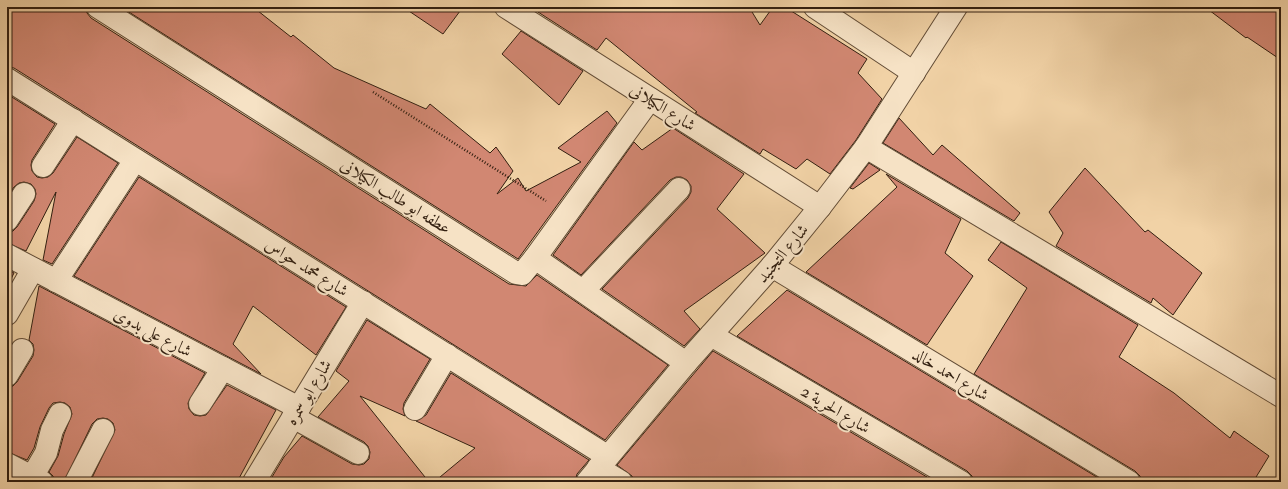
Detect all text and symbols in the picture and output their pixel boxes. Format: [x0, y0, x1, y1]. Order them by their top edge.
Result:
street label: شارع الكيلانى [624, 79, 700, 138]
street label: عطفه ابو طالب الكيلانى [336, 154, 455, 240]
street label: شارع التجنيد [752, 220, 815, 289]
street label: شارع محمد حواس [259, 233, 352, 304]
street label: شارع على بدوى [109, 303, 195, 364]
street label: شارع احمد خالد [907, 343, 993, 408]
street label: شارع ابو سمره [281, 355, 339, 431]
street label: شارع الحرية 2 [796, 381, 874, 441]

